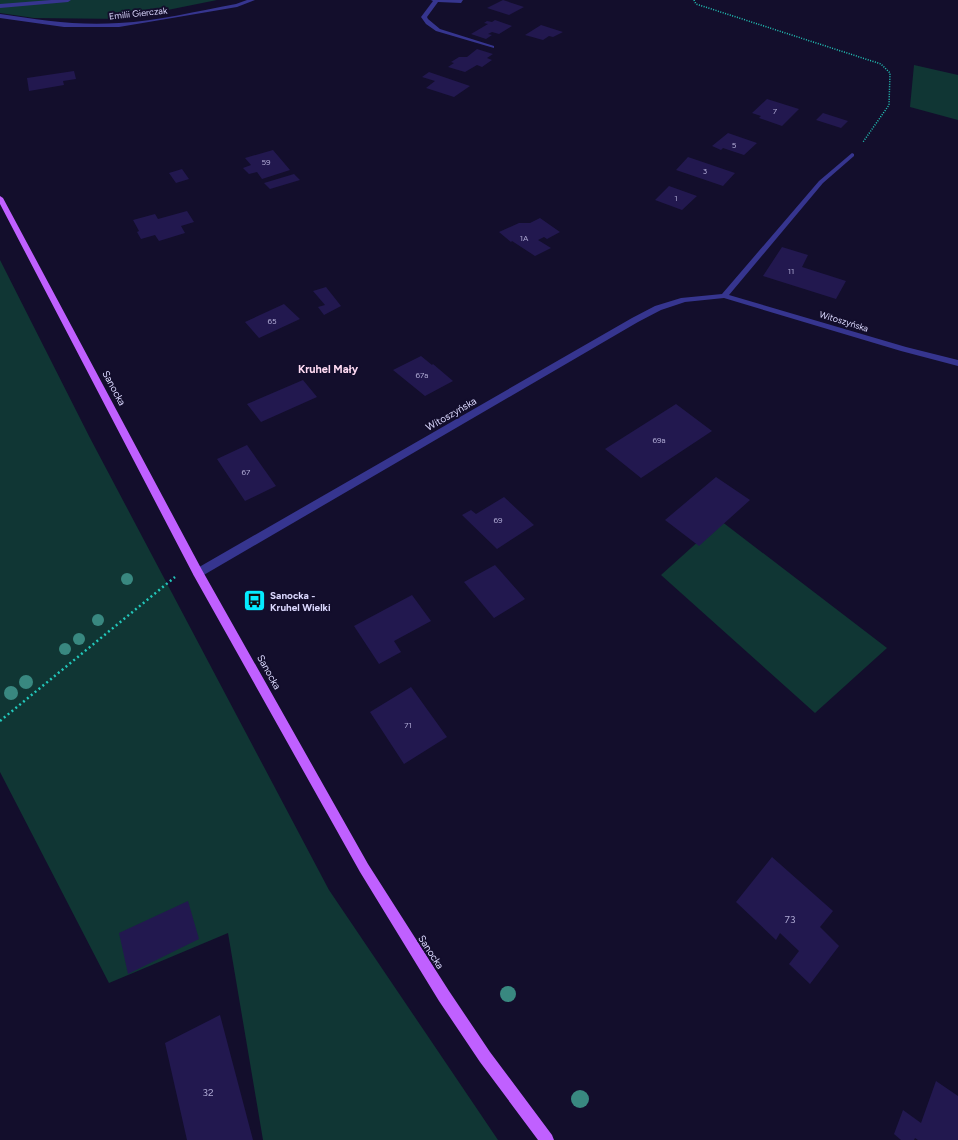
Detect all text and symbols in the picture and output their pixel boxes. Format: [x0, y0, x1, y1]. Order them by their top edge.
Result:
street label: Emilii Gierczak [108, 4, 168, 22]
house number: 7 [773, 106, 778, 116]
house number: 5 [732, 140, 737, 150]
house number: 59 [261, 157, 271, 167]
house number: 3 [703, 166, 707, 176]
house number: 1 [674, 193, 678, 203]
house number: 1A [520, 233, 529, 243]
house number: 11 [788, 266, 794, 276]
street label: Witoszyńska [818, 308, 870, 334]
house number: 65 [267, 316, 277, 326]
district label: Kruhel Mały [298, 363, 359, 376]
street label: Sanocka [99, 368, 129, 408]
house number: 67a [416, 370, 428, 380]
street label: Witoszyńska [423, 394, 479, 434]
house number: 69a [652, 435, 666, 445]
house number: 67 [242, 467, 251, 477]
house number: 69 [493, 515, 503, 525]
bus stop icon: Sanocka - Kruhel Wielki [241, 588, 267, 614]
place label: Sanocka - Kruhel Wielki [270, 589, 331, 614]
street label: Sanocka [254, 652, 284, 692]
house number: 71 [404, 720, 412, 730]
house number: 73 [785, 913, 795, 926]
street label: Sanocka [415, 933, 447, 971]
house number: 32 [202, 1086, 214, 1099]

